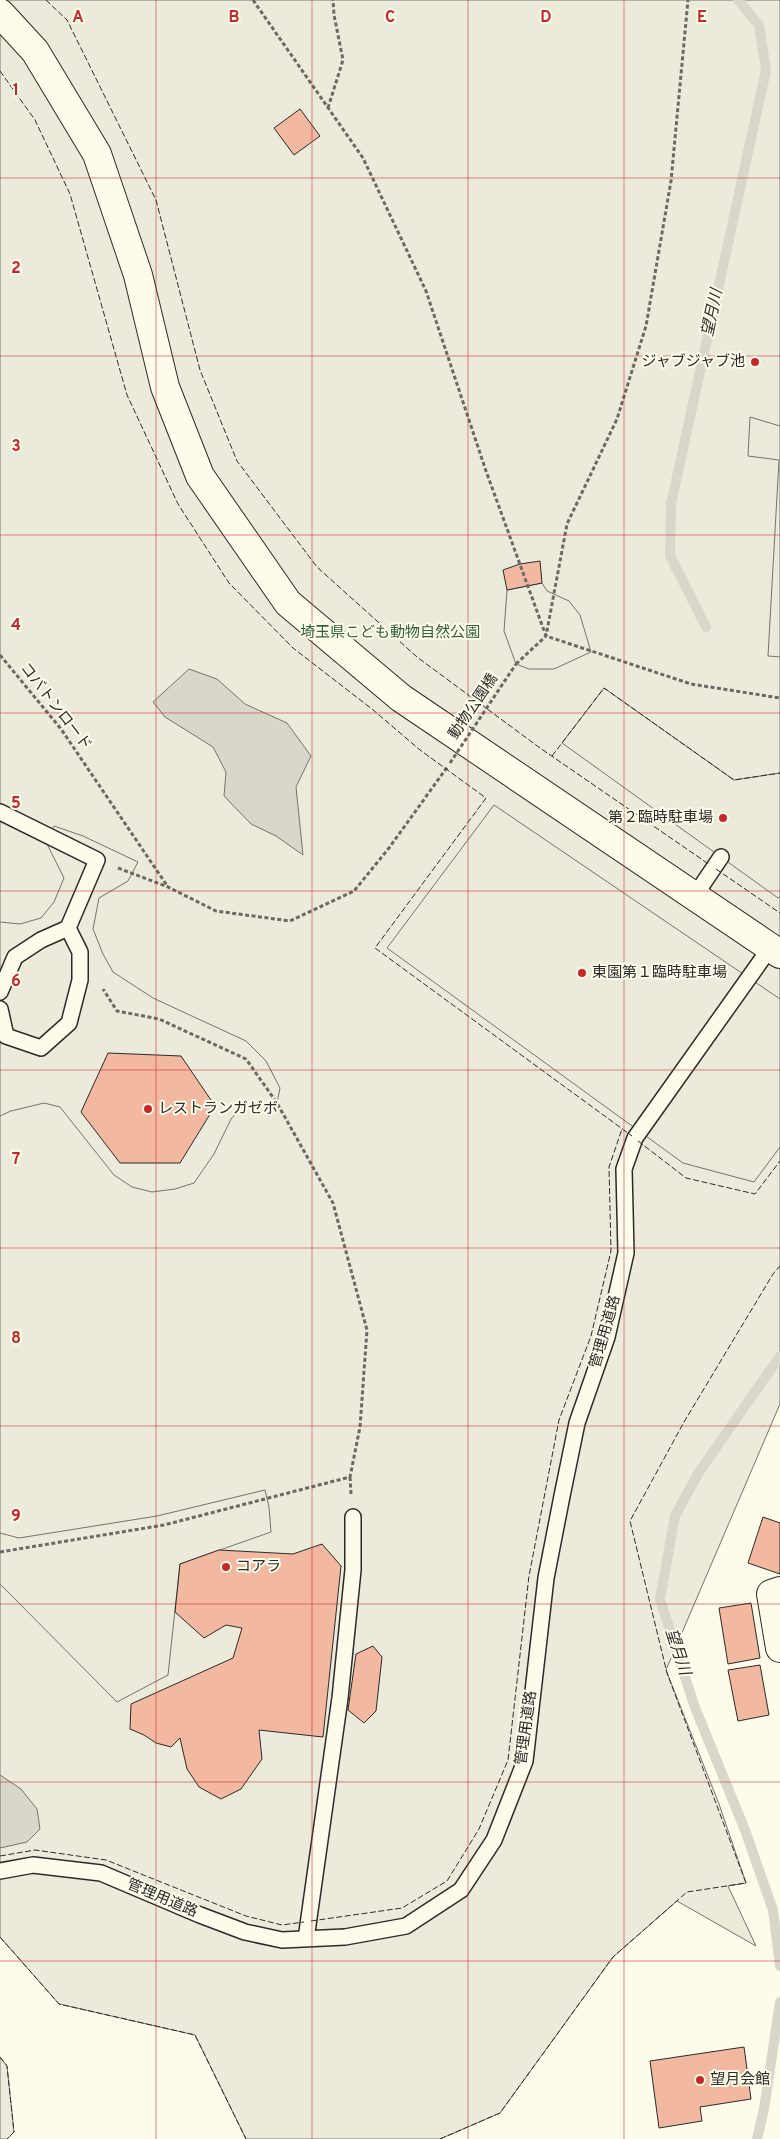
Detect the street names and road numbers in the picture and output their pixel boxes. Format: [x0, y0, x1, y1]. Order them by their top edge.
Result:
street label: コバトンロード [15, 660, 95, 754]
street label: 動物公園橋 [445, 671, 503, 743]
street label: 管理用道路 [587, 1293, 625, 1371]
street label: 管理用道路 [512, 1690, 542, 1766]
street label: 管理用道路 [124, 1876, 200, 1922]

